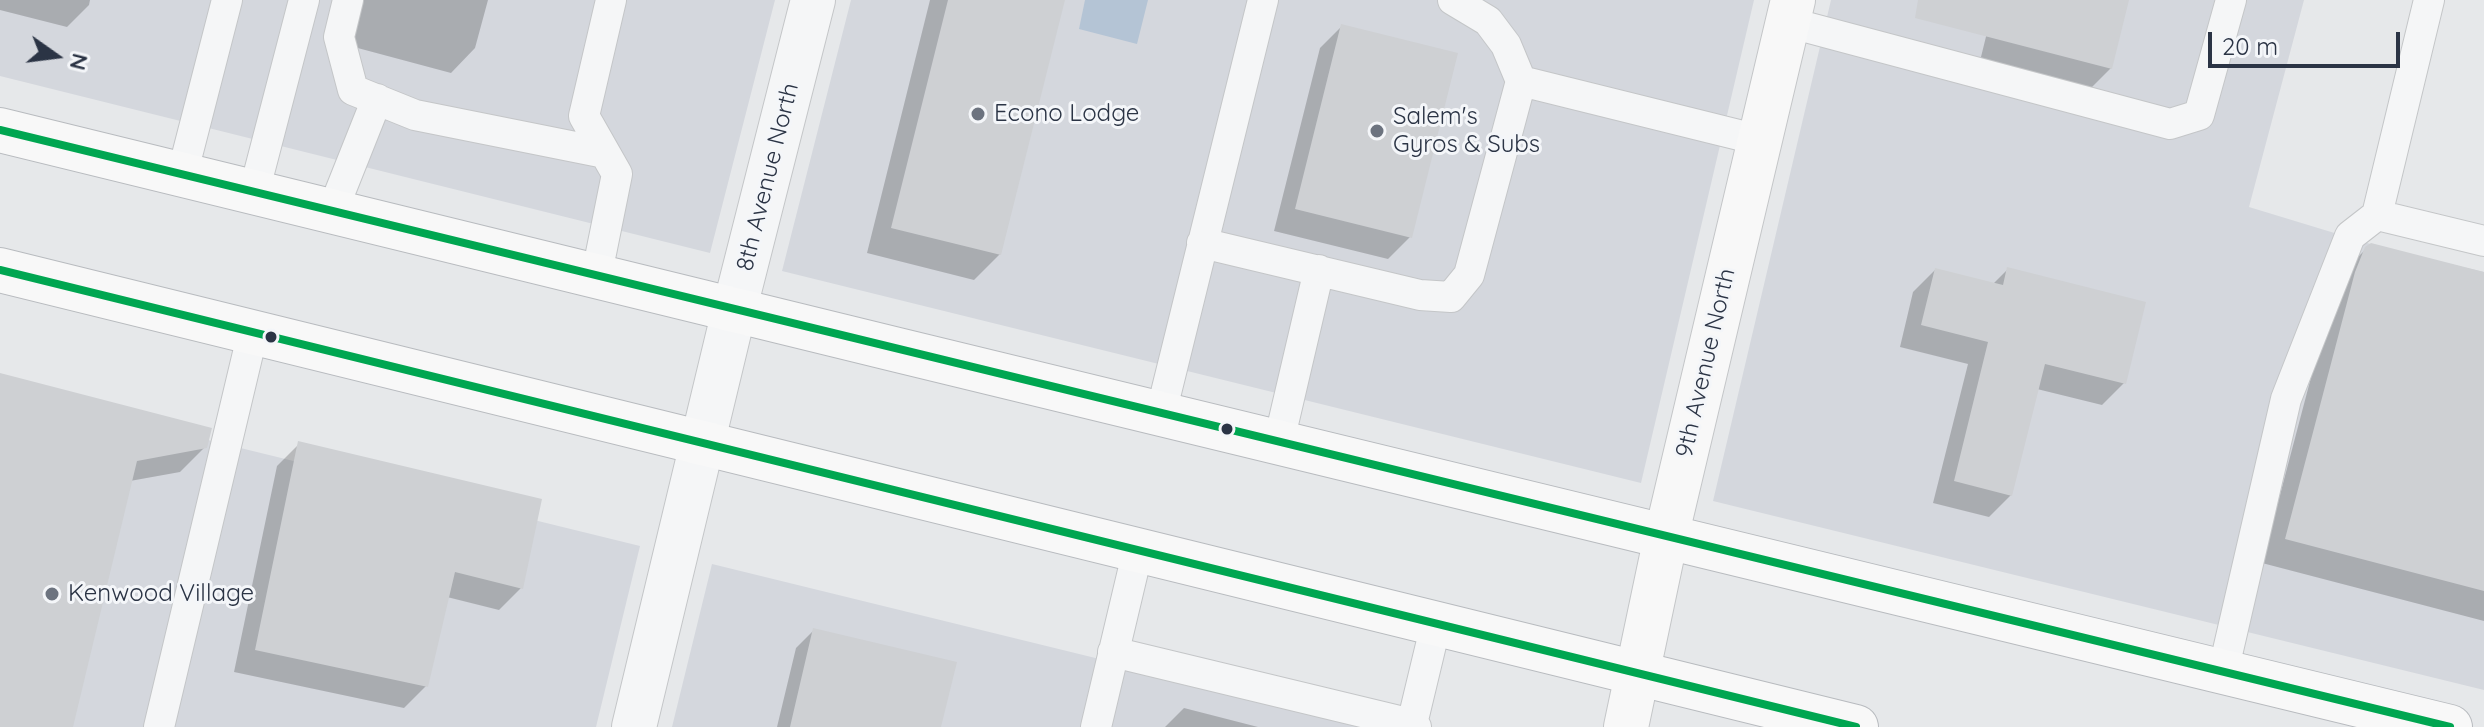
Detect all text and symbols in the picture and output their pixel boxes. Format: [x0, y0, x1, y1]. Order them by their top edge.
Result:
north arrow [16, 16, 96, 96]
scale bar [2212, 16, 2404, 66]
text: 20 m [2222, 31, 2278, 61]
text: N [64, 51, 95, 73]
street label: 8th Avenue North [731, 80, 805, 274]
place label: Econo Lodge [994, 100, 1139, 128]
place label: Salem's Gyros & Subs [1393, 103, 1540, 159]
marker: Econo Lodge [969, 105, 987, 123]
marker: Salem's Gyros & Subs [1368, 122, 1386, 140]
street label: 9th Avenue North [1670, 266, 1742, 460]
unlabelled marker [263, 329, 279, 345]
unlabelled marker [1219, 421, 1235, 437]
place label: Kenwood Village [68, 580, 254, 608]
marker: Kenwood Village [43, 585, 61, 603]

